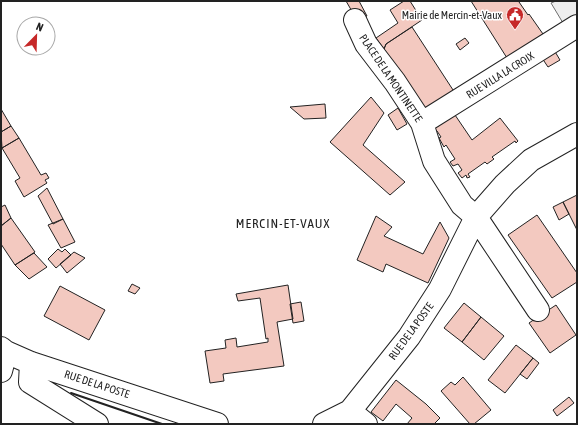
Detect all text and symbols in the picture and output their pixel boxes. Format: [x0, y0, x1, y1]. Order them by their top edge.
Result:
public building icon: Mairie de Mercin-et-Vaux [505, 5, 525, 30]
place label: Mairie de Mercin-et-Vaux [402, 9, 503, 21]
north arrow [16, 16, 56, 56]
text: N [35, 20, 45, 34]
street label: PLACE DE LA MONTINETTE [357, 32, 425, 124]
street label: RUE VILLA LA CROIX [464, 49, 536, 101]
district label: MERCIN-ET-VAUX [236, 216, 330, 231]
street label: RUE DE LA POSTE [386, 300, 436, 362]
street label: RUE DE LA POSTE [63, 368, 131, 400]

